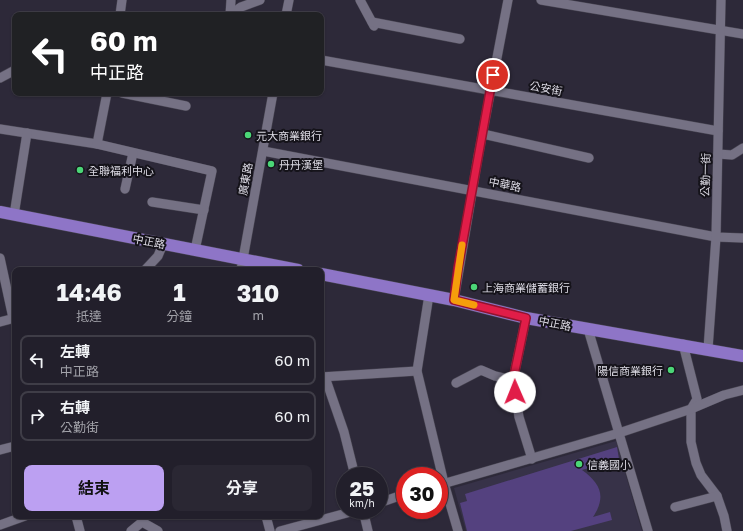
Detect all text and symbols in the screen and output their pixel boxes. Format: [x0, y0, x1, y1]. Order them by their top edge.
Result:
text: 60 m [90, 24, 157, 57]
icon: left [24, 28, 76, 80]
pin [476, 58, 510, 92]
text: 中正路 [90, 61, 144, 83]
icon: arrive [482, 64, 504, 86]
street label: 公安街 [529, 79, 563, 97]
place label: 元大商業銀行 [256, 129, 322, 142]
marker: 元大商業銀行 [243, 130, 253, 140]
street label: 公勤一街 [698, 153, 712, 197]
place label: 丹丹漢堡 [279, 158, 323, 171]
marker: 丹丹漢堡 [266, 159, 276, 169]
street label: 廣東路 [236, 162, 254, 196]
place label: 全聯福利中心 [88, 164, 154, 177]
marker: 全聯福利中心 [75, 165, 85, 175]
street label: 中華路 [488, 174, 522, 194]
street label: 中正路 [132, 231, 166, 251]
text: 14:46 [57, 277, 122, 306]
text: 1 [173, 277, 186, 306]
text: 310 [237, 278, 279, 307]
place label: 上海商業儲蓄銀行 [482, 281, 570, 294]
marker: 上海商業儲蓄銀行 [469, 282, 479, 292]
text: m [252, 307, 264, 323]
text: 抵達 [76, 308, 102, 324]
text: 分鐘 [166, 308, 192, 324]
street label: 中正路 [538, 313, 572, 333]
text: 左轉 [60, 342, 90, 360]
icon: left [26, 349, 48, 371]
text: 60 m [275, 351, 310, 369]
text: 中正路 [60, 363, 99, 379]
place label: 陽信商業銀行 [597, 364, 663, 377]
marker: 陽信商業銀行 [666, 365, 676, 375]
position arrow [494, 371, 536, 413]
text: 右轉 [60, 398, 90, 416]
icon: right [26, 405, 48, 427]
text: 60 m [275, 407, 310, 425]
text: 公勤街 [60, 419, 99, 435]
place label: 信義國小 [587, 458, 631, 471]
marker: 信義國小 [574, 459, 584, 469]
button: 結束 [24, 465, 164, 511]
button: 分享 [172, 465, 312, 511]
speed limit sign: 30 [396, 467, 448, 519]
text: 25 [350, 476, 374, 500]
text: km/h [349, 497, 375, 509]

